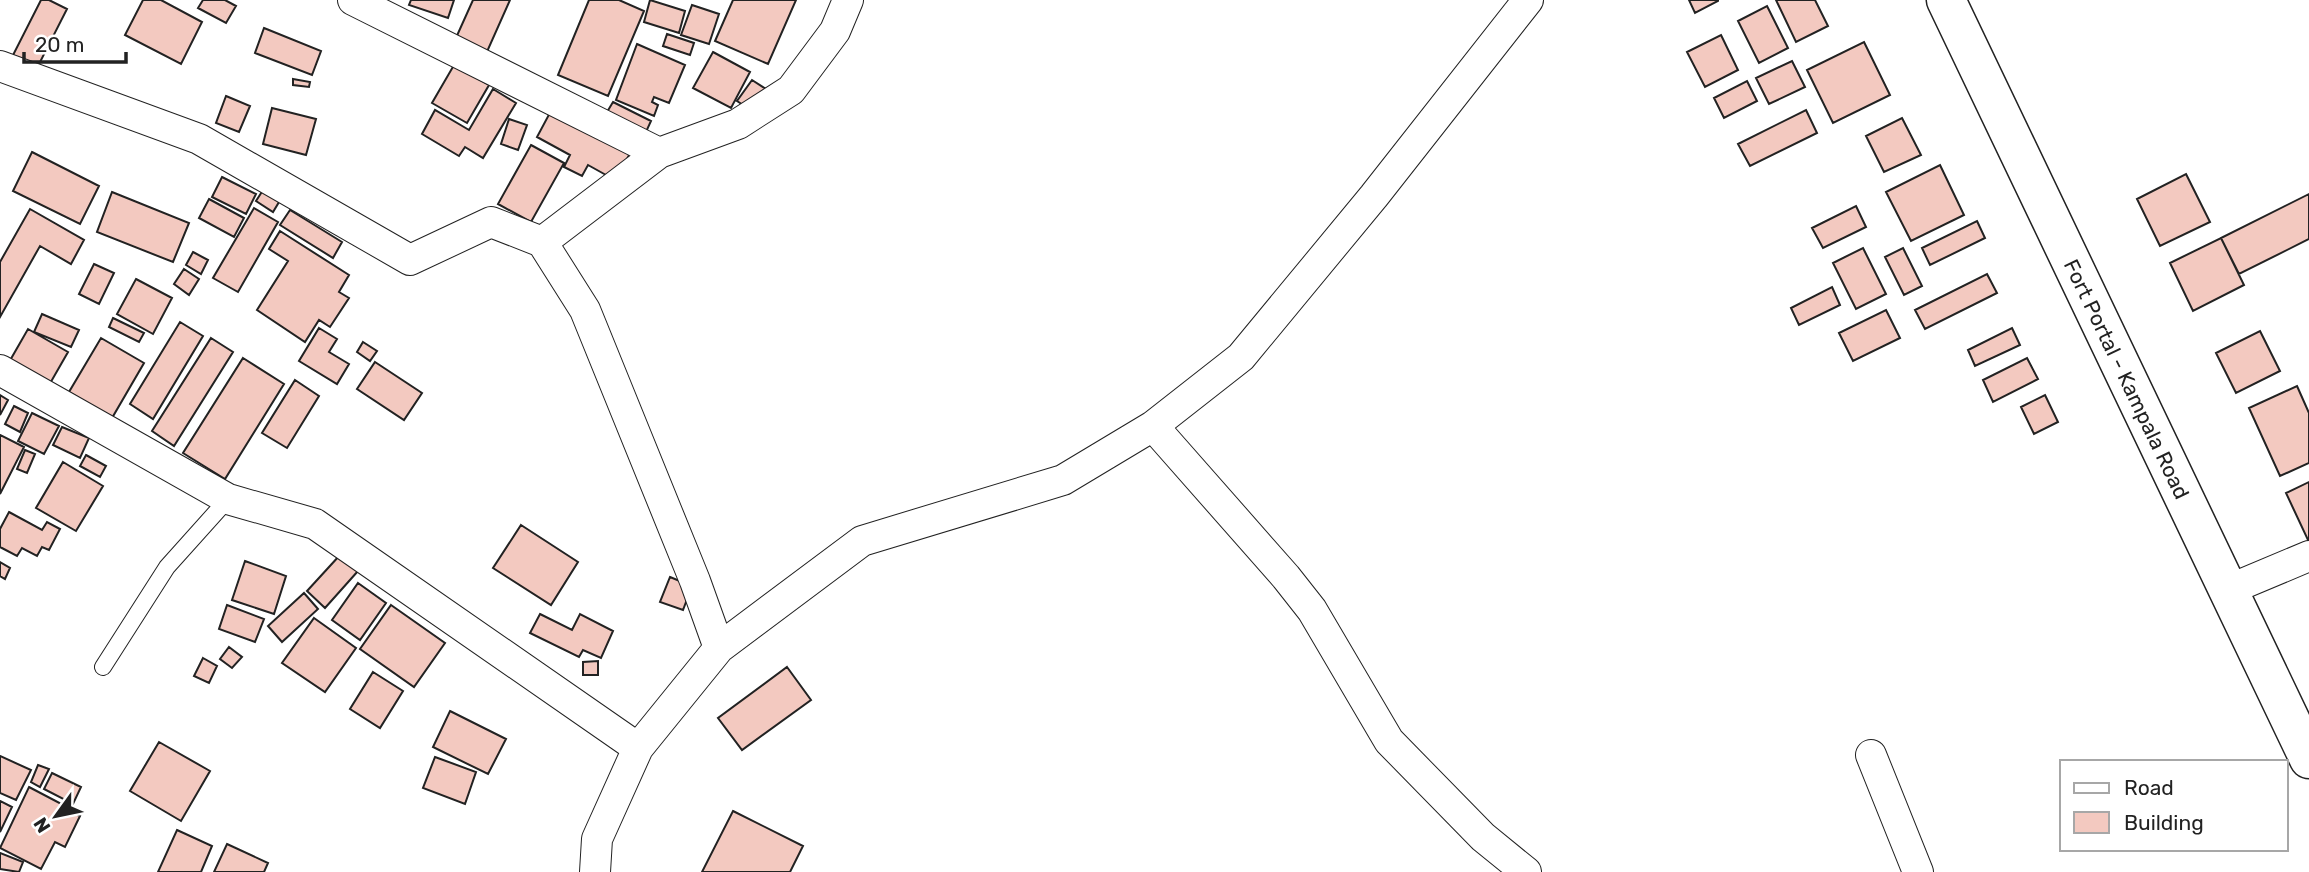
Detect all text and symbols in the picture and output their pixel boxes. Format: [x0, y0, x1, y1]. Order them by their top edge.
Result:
scale bar [24, 21, 126, 65]
text: 20 m [35, 32, 84, 57]
street label: Fort Portal - Kampala Road [2059, 255, 2195, 503]
legend [2060, 760, 2288, 851]
text: Road [2124, 775, 2174, 800]
north arrow [21, 781, 91, 851]
text: Building [2124, 810, 2204, 835]
text: N [29, 813, 56, 837]

